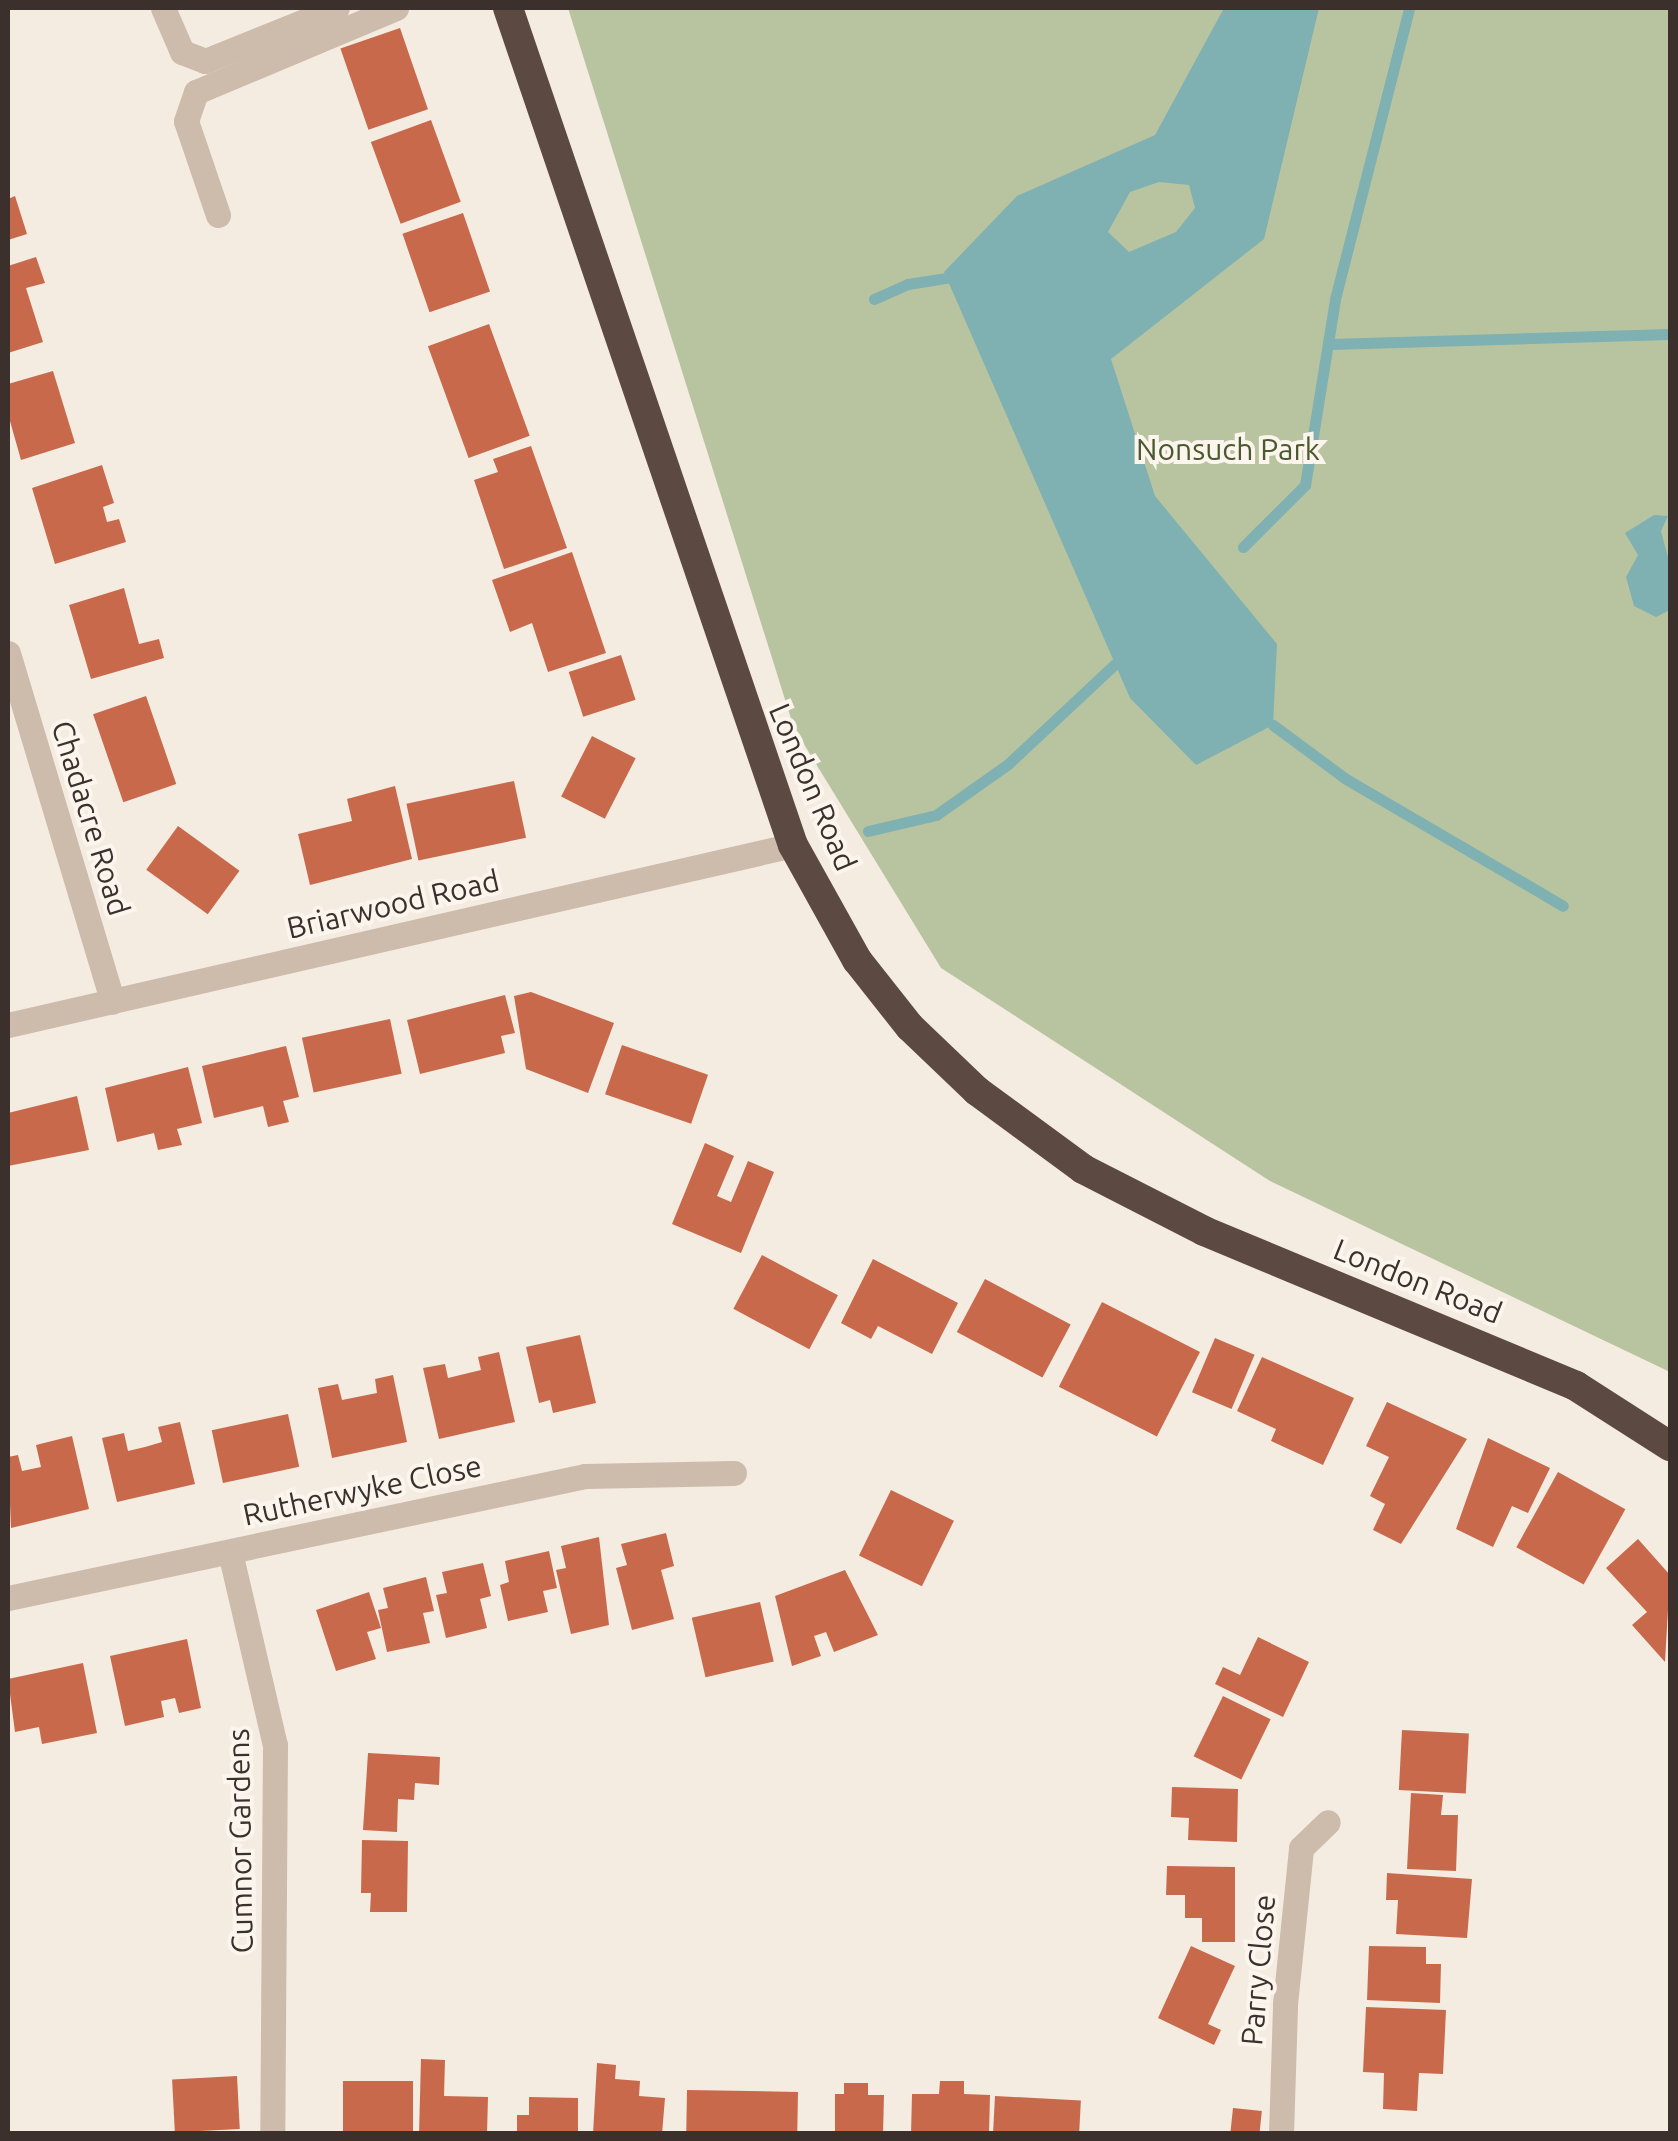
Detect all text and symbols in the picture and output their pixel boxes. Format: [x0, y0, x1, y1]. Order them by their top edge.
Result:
park label: Nonsuch Park [1136, 431, 1320, 467]
street label: London Road [762, 698, 864, 876]
street label: Chadacre Road [44, 716, 138, 920]
street label: Briarwood Road [283, 862, 503, 946]
street label: London Road [1329, 1231, 1507, 1331]
street label: Rutherwyke Close [239, 1447, 485, 1533]
street label: Cumnor Gardens [220, 1728, 260, 1954]
street label: Parry Close [1233, 1893, 1283, 2047]

